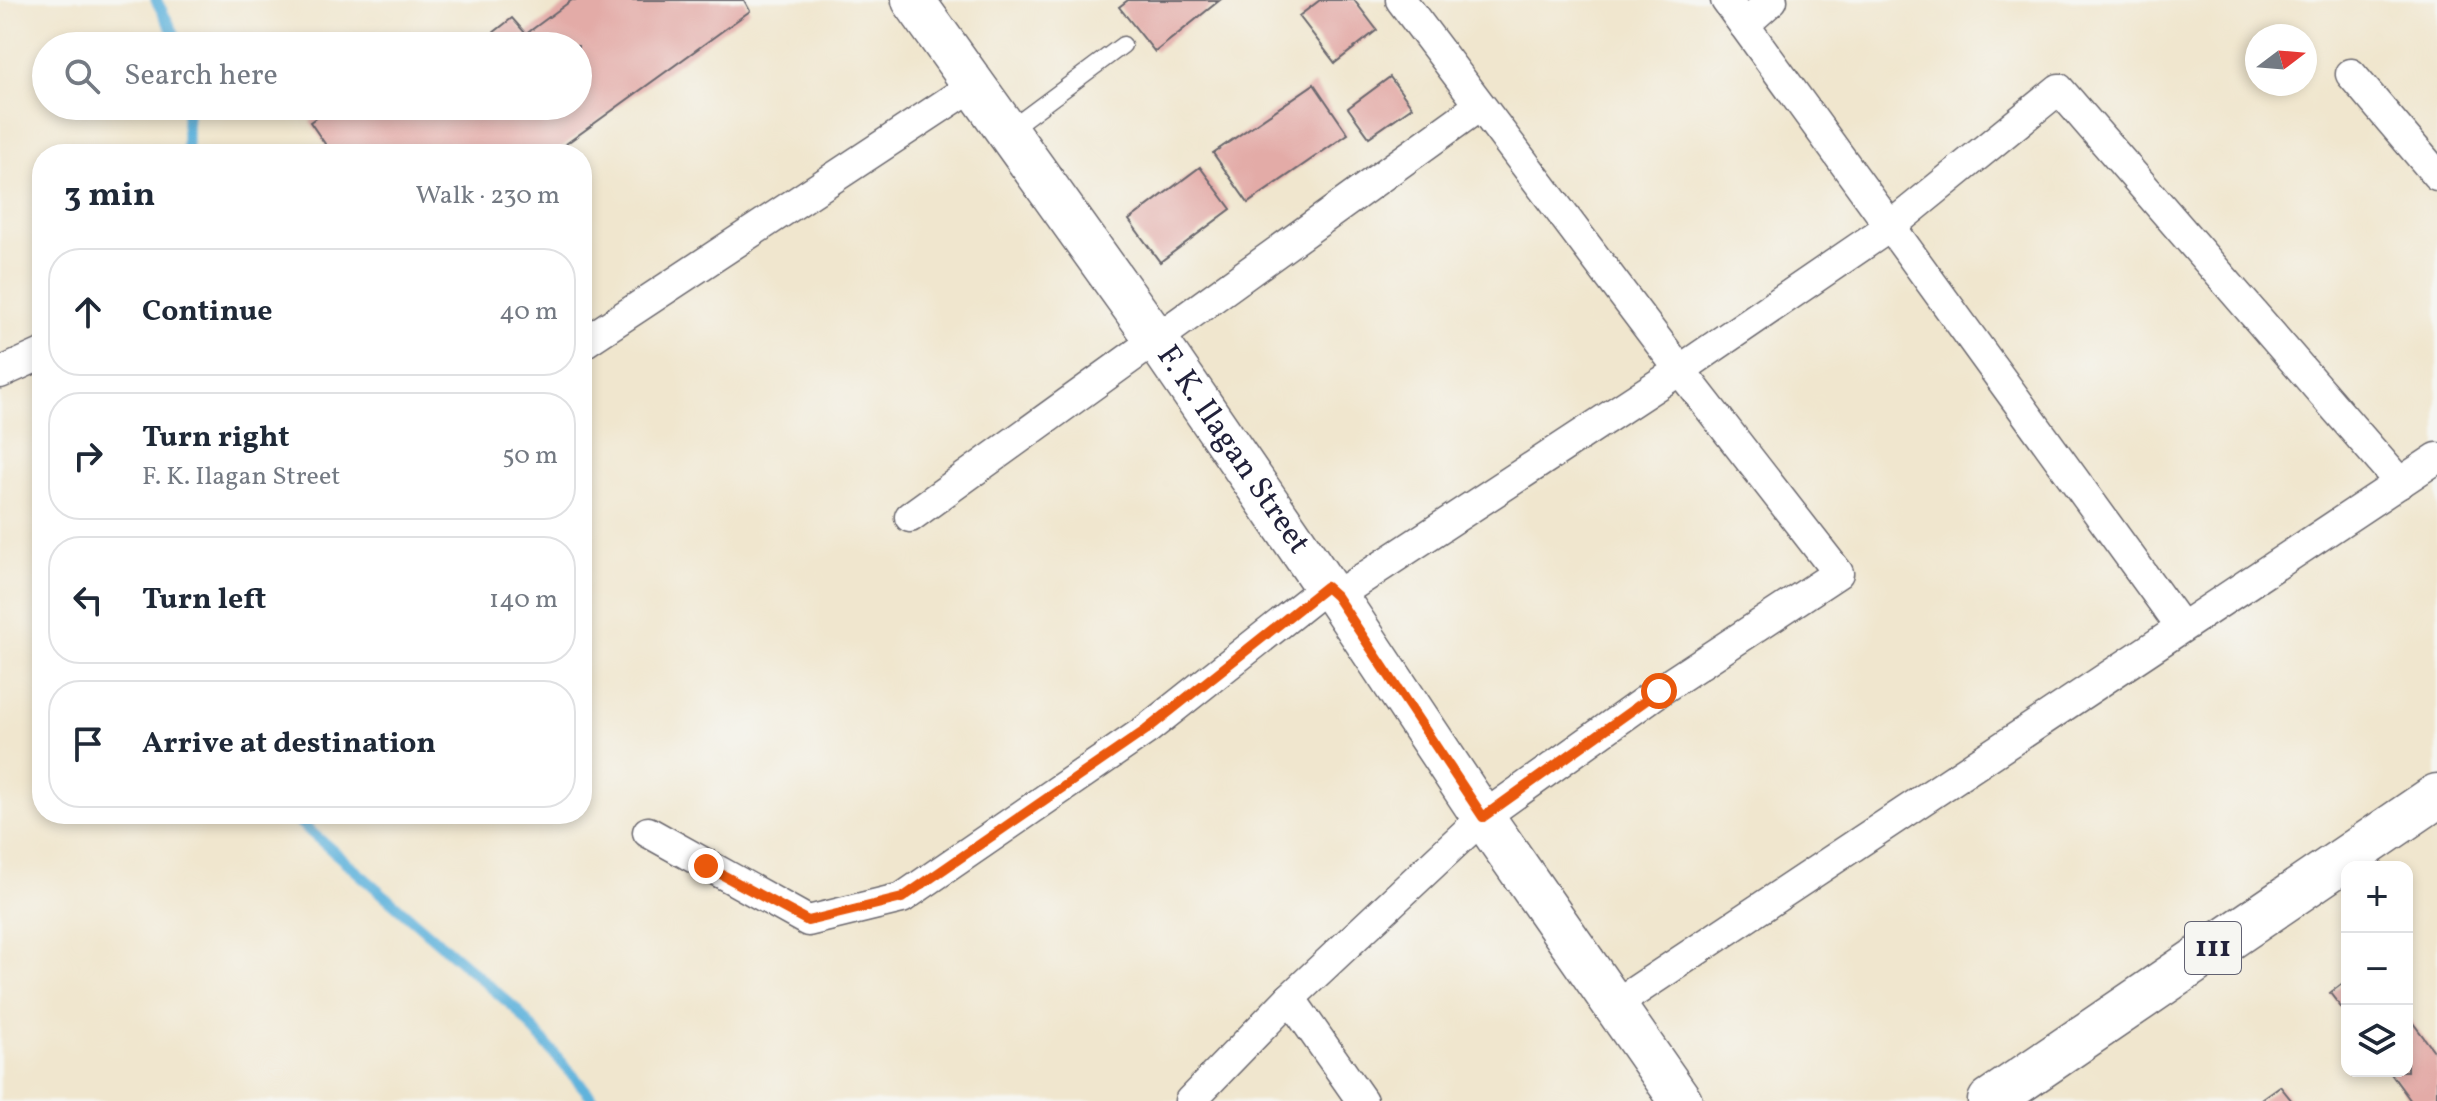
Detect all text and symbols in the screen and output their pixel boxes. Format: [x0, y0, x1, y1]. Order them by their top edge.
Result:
north arrow [2245, 24, 2317, 96]
search box [32, 32, 592, 120]
icon: search [60, 54, 104, 98]
text: Search here [124, 55, 278, 97]
text: 3 min [64, 173, 155, 220]
text: Walk · 230 m [416, 178, 560, 214]
icon: ahead [66, 290, 110, 334]
text: Continue [142, 291, 273, 333]
text: 40 m [499, 294, 558, 330]
street label: F. K. Ilagan Street [1145, 337, 1319, 563]
text: Turn right [142, 417, 290, 459]
icon: right [66, 434, 110, 478]
text: 50 m [502, 438, 558, 474]
text: F. K. Ilagan Street [142, 459, 340, 495]
icon: left [66, 578, 110, 622]
text: Turn left [142, 579, 266, 621]
text: 140 m [489, 582, 558, 618]
route start [1641, 673, 1677, 709]
icon: arrive [66, 722, 110, 766]
text: Arrive at destination [142, 723, 436, 765]
route end [688, 848, 724, 884]
map controls [2341, 861, 2413, 1077]
button: + [2341, 861, 2413, 933]
road number: 111 [2185, 922, 2241, 974]
button: − [2341, 933, 2413, 1005]
button: layers [2341, 1005, 2413, 1077]

